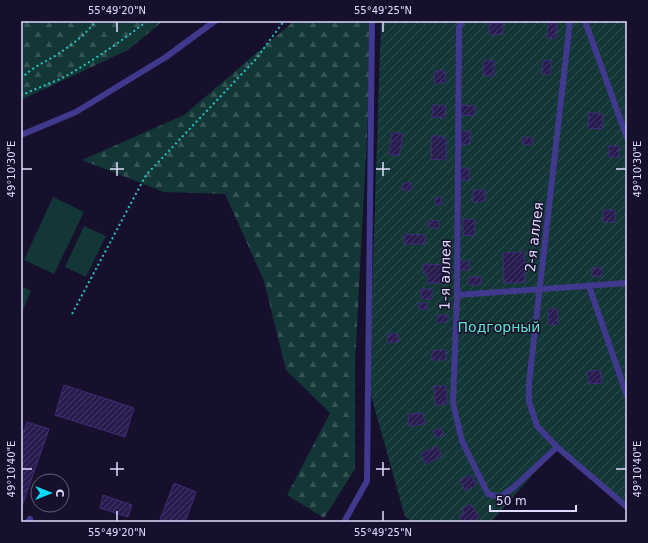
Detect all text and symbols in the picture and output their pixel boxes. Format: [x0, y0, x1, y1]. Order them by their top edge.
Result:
text: 55°49'20"N [88, 5, 146, 16]
text: 55°49'25"N [354, 5, 412, 16]
text: 49°10'30"E [6, 141, 17, 197]
text: 49°10'30"E [632, 141, 643, 197]
street label: 2-я аллея [522, 201, 546, 273]
street label: 1-я аллея [436, 240, 454, 310]
park label: Подгорный [458, 319, 540, 335]
text: 49°10'40"E [6, 441, 17, 497]
text: 49°10'40"E [632, 441, 643, 497]
north arrow [30, 473, 70, 513]
scale bar [490, 487, 576, 513]
text: С [53, 489, 66, 497]
text: 50 m [496, 494, 527, 508]
text: 55°49'20"N [88, 527, 146, 538]
text: 55°49'25"N [354, 527, 412, 538]

